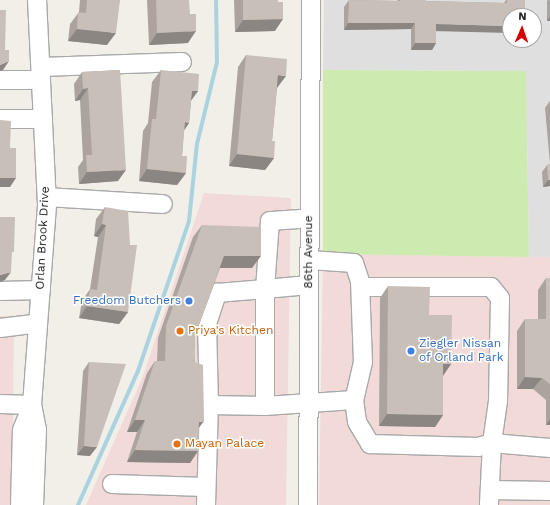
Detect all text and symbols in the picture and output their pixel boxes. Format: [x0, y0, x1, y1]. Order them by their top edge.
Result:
north arrow [502, 8, 542, 48]
text: N [518, 10, 527, 23]
street label: Orlan Brook Drive [33, 186, 53, 290]
street label: 86th Avenue [302, 215, 316, 289]
place label: Freedom Butchers [73, 294, 181, 308]
marker: Freedom Butchers [184, 296, 194, 306]
place label: Priya's Kitchen [188, 324, 273, 338]
marker: Priya's Kitchen [175, 326, 185, 336]
place label: Ziegler Nissan of Orland Park [419, 337, 504, 365]
marker: Ziegler Nissan of Orland Park [406, 346, 416, 356]
place label: Mayan Palace [185, 437, 264, 451]
marker: Mayan Palace [172, 439, 182, 449]

